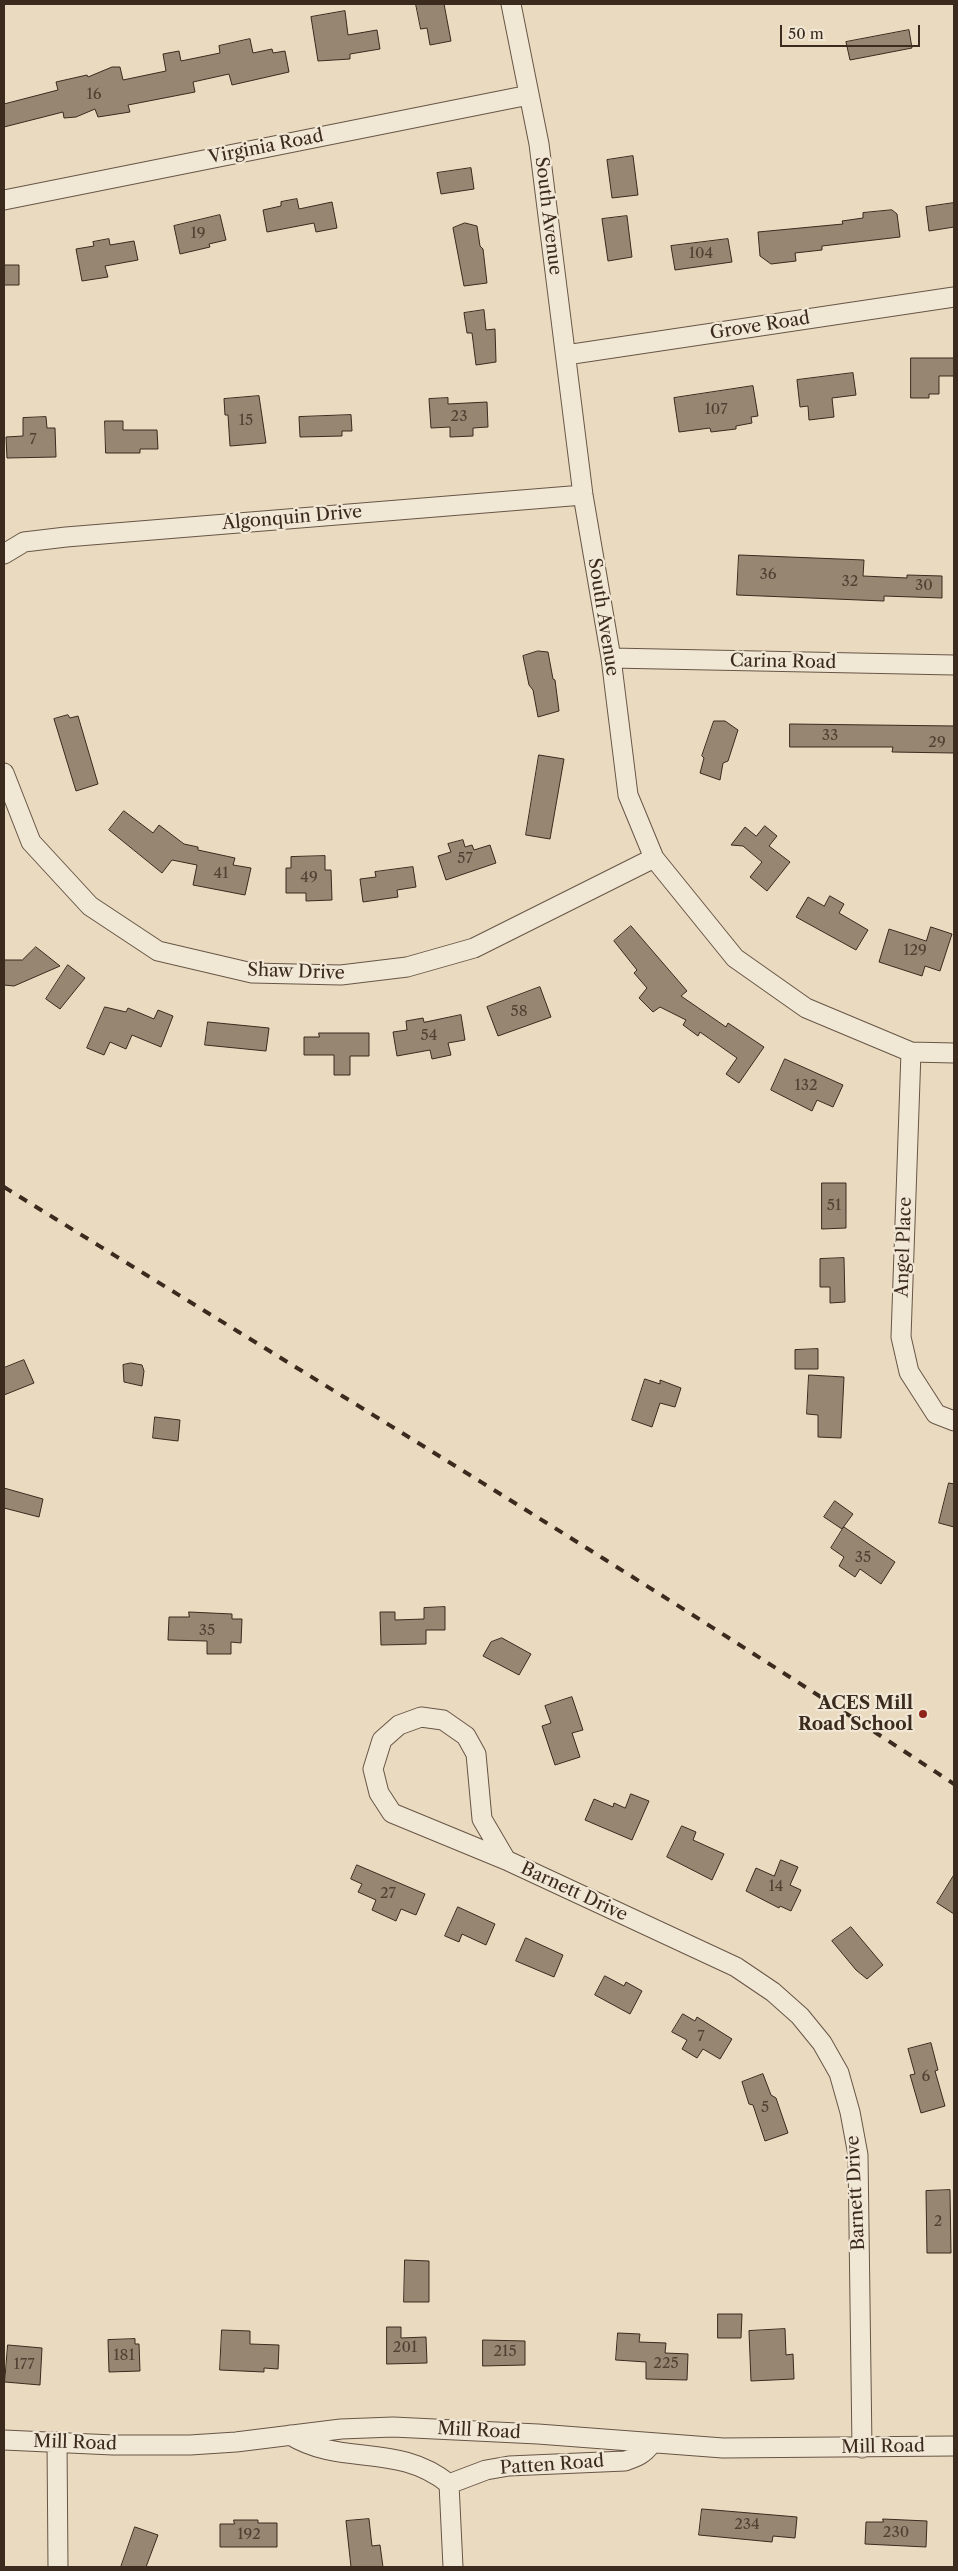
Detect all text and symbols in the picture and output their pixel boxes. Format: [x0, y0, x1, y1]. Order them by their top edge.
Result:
scale bar [783, 15, 923, 47]
text: 50 m [788, 24, 824, 43]
house number: 16 [86, 86, 102, 104]
street label: Virginia Road [207, 125, 325, 169]
street label: South Avenue [530, 155, 566, 277]
house number: 19 [190, 225, 206, 243]
house number: 104 [689, 245, 713, 263]
street label: Grove Road [708, 307, 812, 345]
house number: 107 [704, 401, 728, 419]
house number: 23 [451, 408, 467, 426]
house number: 15 [239, 412, 253, 430]
house number: 7 [29, 431, 37, 449]
street label: Algonquin Drive [221, 501, 363, 535]
street label: South Avenue [583, 556, 623, 678]
house number: 36 [759, 566, 777, 584]
house number: 32 [842, 573, 858, 591]
house number: 30 [915, 577, 933, 595]
street label: Carina Road [730, 650, 836, 674]
house number: 33 [822, 727, 838, 745]
house number: 29 [928, 734, 946, 752]
house number: 57 [457, 850, 473, 868]
house number: 41 [214, 865, 228, 883]
house number: 49 [300, 869, 318, 887]
house number: 129 [903, 942, 927, 960]
street label: Shaw Drive [247, 960, 345, 984]
house number: 58 [510, 1003, 528, 1021]
house number: 54 [421, 1027, 437, 1045]
house number: 132 [794, 1077, 818, 1095]
street label: Angel Place [891, 1196, 917, 1298]
house number: 51 [827, 1197, 841, 1215]
house number: 35 [855, 1549, 871, 1567]
house number: 35 [199, 1622, 215, 1640]
place label: ACES Mill Road School [798, 1693, 913, 1736]
marker: ACES Mill Road School [917, 1708, 929, 1720]
street label: Barnett Drive [517, 1858, 631, 1926]
house number: 14 [769, 1878, 783, 1896]
house number: 27 [380, 1885, 396, 1903]
house number: 7 [697, 2028, 705, 2046]
house number: 6 [922, 2068, 930, 2086]
house number: 5 [761, 2099, 769, 2117]
street label: Barnett Drive [842, 2135, 870, 2251]
house number: 2 [934, 2213, 942, 2231]
house number: 201 [393, 2339, 417, 2357]
house number: 215 [493, 2343, 517, 2361]
house number: 181 [113, 2347, 135, 2365]
house number: 225 [653, 2355, 679, 2373]
house number: 177 [13, 2356, 35, 2374]
street label: Mill Road [437, 2418, 521, 2444]
street label: Mill Road [33, 2431, 117, 2455]
street label: Mill Road [841, 2435, 925, 2459]
street label: Patten Road [499, 2451, 605, 2479]
house number: 234 [734, 2516, 760, 2534]
house number: 230 [883, 2524, 909, 2542]
house number: 192 [237, 2526, 261, 2544]

